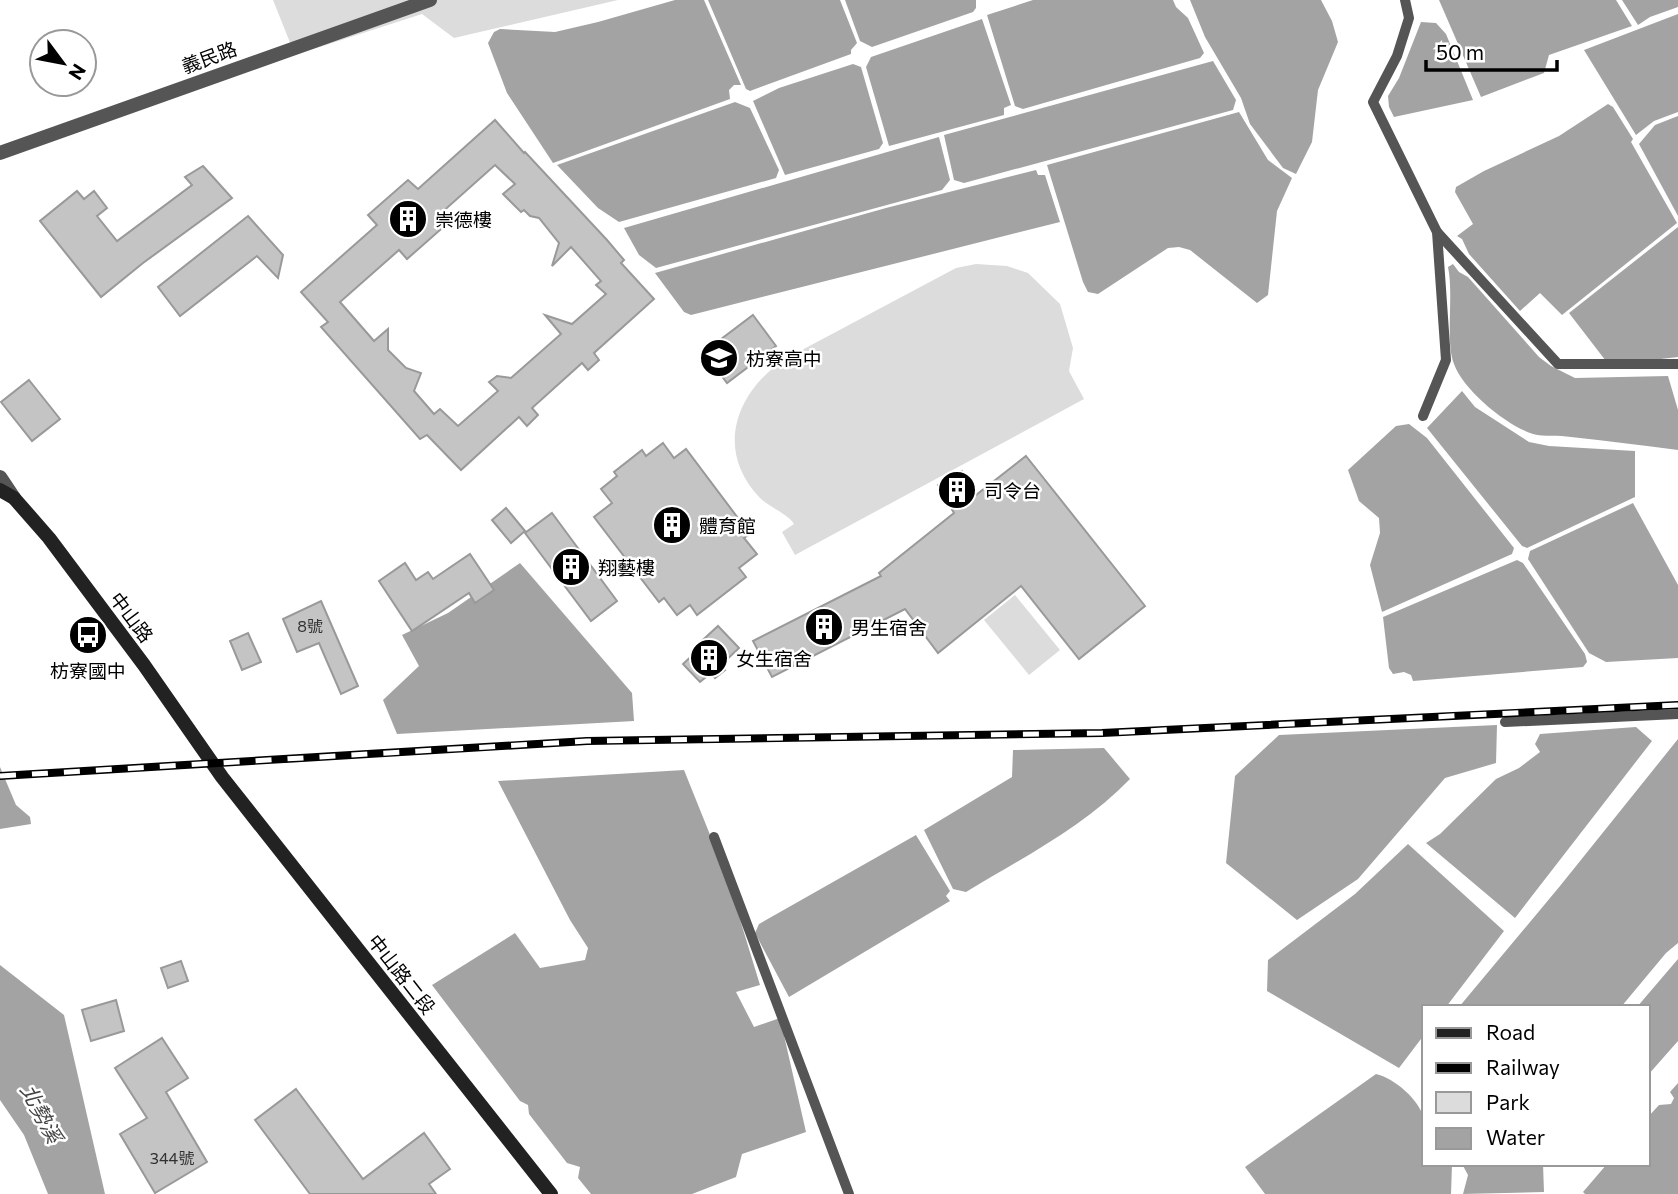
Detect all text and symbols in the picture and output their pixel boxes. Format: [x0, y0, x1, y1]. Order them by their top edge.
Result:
north arrow [28, 28, 98, 98]
scale bar [1426, 28, 1557, 72]
street label: 義民路 [178, 36, 240, 78]
text: 50 m [1436, 39, 1484, 64]
text: N [64, 60, 91, 84]
building icon: 崇德樓 [387, 198, 429, 240]
place label: 崇德樓 [435, 208, 492, 231]
school or university icon: 枋寮高中 [698, 337, 740, 379]
place label: 枋寮高中 [746, 347, 822, 370]
building icon: 司令台 [936, 469, 978, 511]
place label: 司令台 [984, 479, 1041, 502]
building icon: 體育館 [651, 504, 693, 546]
place label: 體育館 [699, 514, 756, 537]
building icon: 翔藝樓 [550, 546, 592, 588]
place label: 翔藝樓 [598, 556, 655, 579]
street label: 中山路 [106, 587, 158, 647]
building icon: 男生宿舍 [803, 606, 845, 648]
bus stop icon: 枋寮國中 [67, 614, 109, 656]
house number: 8號 [297, 616, 323, 635]
place label: 男生宿舍 [851, 616, 927, 639]
building icon: 女生宿舍 [688, 637, 730, 679]
place label: 女生宿舍 [736, 647, 812, 670]
place label: 枋寮國中 [50, 659, 126, 682]
street label: 中山路二段 [364, 929, 440, 1019]
legend [1422, 1005, 1650, 1166]
text: Road [1486, 1019, 1535, 1044]
text: Railway [1486, 1054, 1560, 1079]
water label: 北勢溪 [16, 1079, 69, 1149]
text: Park [1486, 1089, 1530, 1114]
text: Water [1486, 1124, 1545, 1149]
house number: 344號 [150, 1148, 194, 1167]

